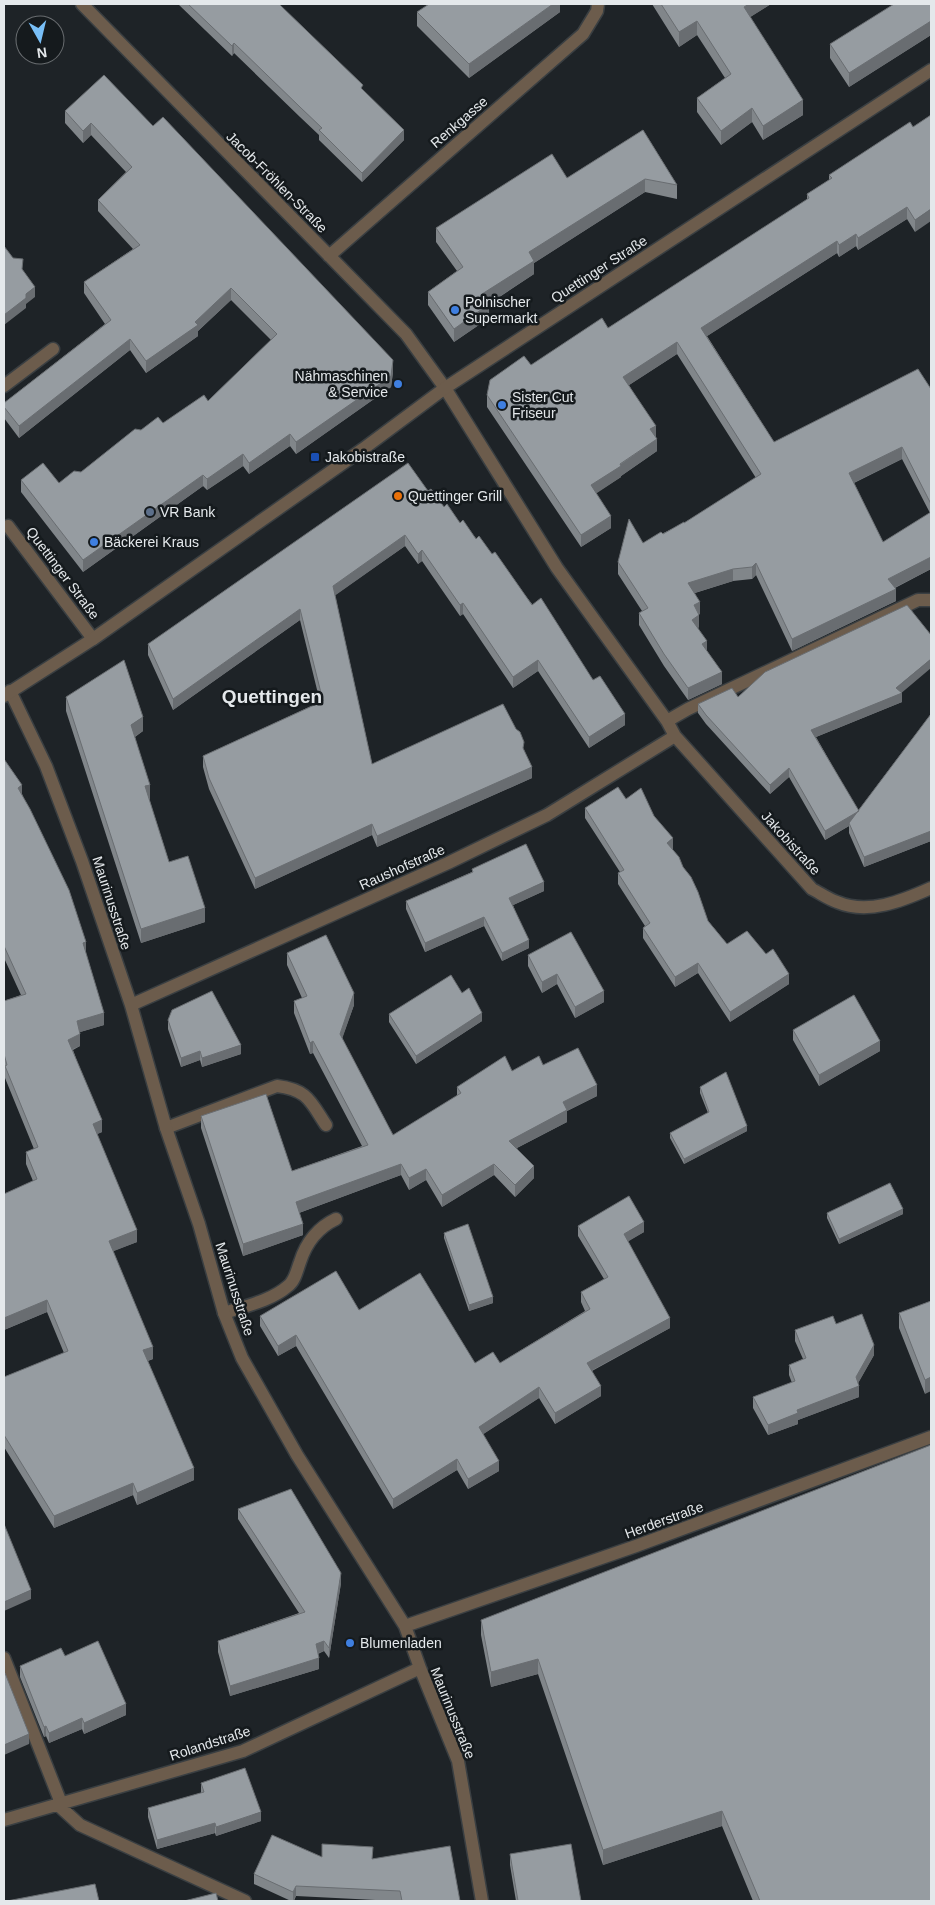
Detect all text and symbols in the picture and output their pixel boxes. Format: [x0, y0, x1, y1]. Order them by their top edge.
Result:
north arrow [15, 15, 65, 65]
text: N [36, 44, 48, 62]
street label: Renkgasse [427, 93, 491, 151]
street label: Jacob-Fröhlen-Straße [223, 128, 331, 236]
street label: Quettinger Straße [548, 232, 650, 306]
place label: Polnischer Supermarkt [465, 294, 537, 326]
marker: Polnischer Supermarkt [449, 304, 461, 316]
place label: Nähmaschinen & Service [295, 368, 388, 400]
marker: Nähmaschinen & Service [392, 378, 404, 390]
place label: Sister Cut Friseur [512, 389, 574, 421]
marker: Sister Cut Friseur [496, 399, 508, 411]
place label: Jakobistraße [325, 449, 405, 465]
marker: Jakobistraße [309, 451, 321, 463]
place label: Quettinger Grill [408, 488, 502, 504]
marker: Quettinger Grill [392, 490, 404, 502]
place label: VR Bank [160, 504, 216, 520]
marker: VR Bank [144, 506, 156, 518]
street label: Quettinger Straße [23, 524, 103, 622]
place label: Bäckerei Kraus [104, 534, 199, 550]
marker: Bäckerei Kraus [88, 536, 100, 548]
district label: Quettingen [222, 686, 322, 707]
street label: Jakobistraße [758, 808, 824, 878]
street label: Raushofstraße [357, 841, 447, 893]
street label: Maurinusstraße [89, 854, 135, 952]
street label: Maurinusstraße [212, 1240, 258, 1338]
street label: Herderstraße [623, 1498, 706, 1542]
place label: Blumenladen [360, 1635, 442, 1651]
marker: Blumenladen [344, 1637, 356, 1649]
street label: Maurinusstraße [427, 1665, 479, 1761]
street label: Rolandstraße [168, 1722, 253, 1764]

